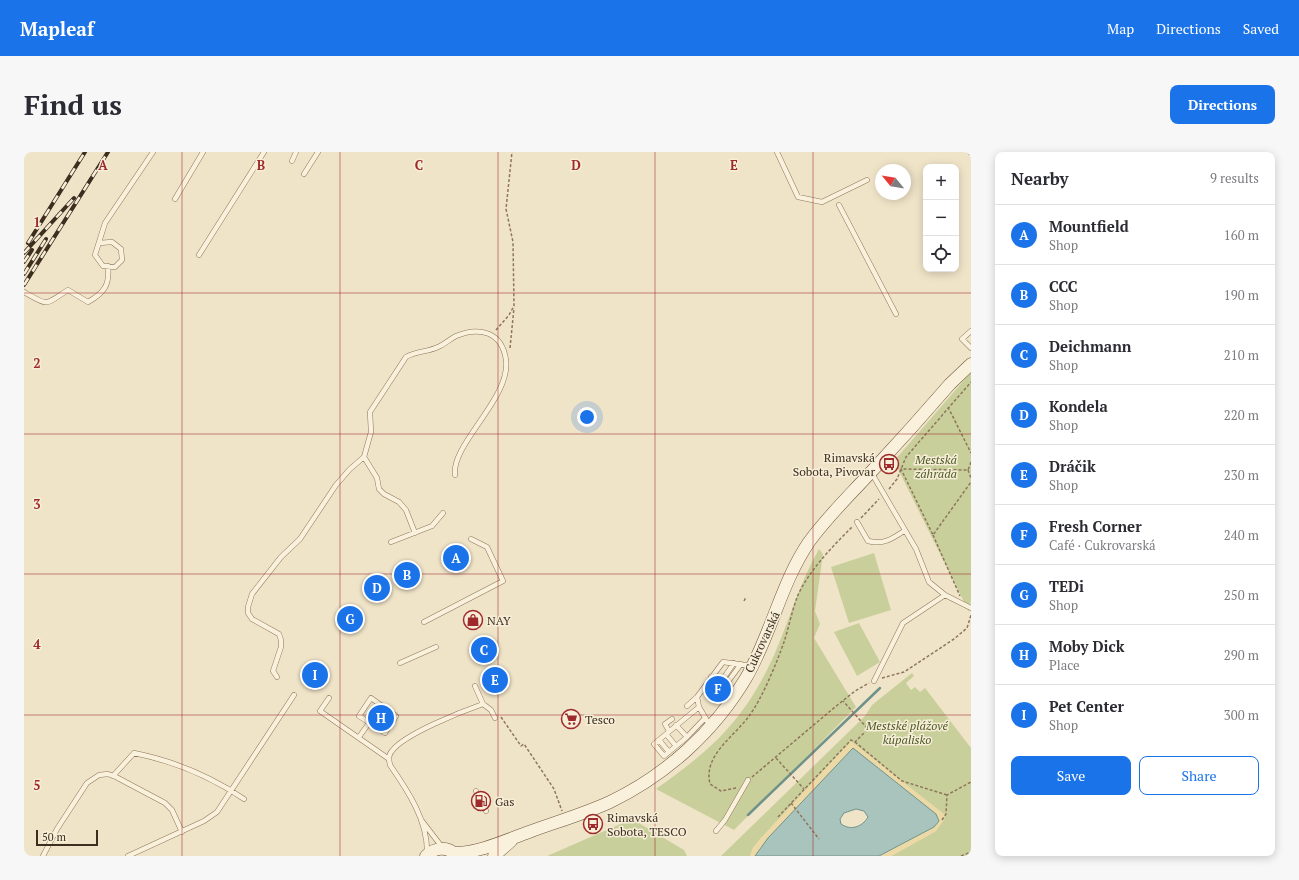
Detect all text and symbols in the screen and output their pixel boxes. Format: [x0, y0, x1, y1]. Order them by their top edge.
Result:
text: Mapleaf [20, 16, 94, 41]
text: Map [1107, 19, 1134, 38]
text: Directions [1156, 19, 1221, 38]
text: Saved [1243, 19, 1279, 38]
button: Directions [1170, 85, 1275, 124]
text: Find us [24, 86, 122, 123]
text: A [98, 156, 108, 174]
text: B [257, 156, 265, 174]
text: C [415, 156, 423, 174]
text: D [571, 156, 581, 174]
text: E [730, 156, 738, 174]
north arrow [875, 164, 911, 200]
map controls [923, 164, 959, 272]
button: + [923, 164, 959, 200]
text: Nearby [1011, 167, 1069, 190]
text: 9 results [1210, 169, 1259, 187]
button: − [923, 200, 959, 236]
text: 1 [33, 213, 41, 231]
text: Mountfield [1049, 216, 1129, 236]
text: A [1019, 226, 1029, 244]
text: 160 m [1224, 226, 1259, 244]
button: locate [923, 236, 959, 272]
text: Shop [1049, 236, 1078, 254]
text: CCC [1049, 276, 1078, 296]
text: B [1020, 286, 1028, 304]
text: 190 m [1224, 286, 1259, 304]
text: Shop [1049, 296, 1078, 314]
text: Deichmann [1049, 336, 1131, 356]
text: C [1020, 346, 1028, 364]
text: 210 m [1224, 346, 1259, 364]
text: 2 [33, 354, 41, 372]
text: Shop [1049, 356, 1078, 374]
text: Kondela [1049, 396, 1108, 416]
text: D [1019, 406, 1029, 424]
text: 220 m [1224, 406, 1259, 424]
your location [577, 407, 597, 427]
text: Shop [1049, 416, 1078, 434]
place label: Rimavská Sobota, Pivovar [793, 450, 875, 479]
park label: Mestská záhrada [914, 452, 958, 481]
bus stop icon: Rimavská Sobota, Pivovar [878, 453, 900, 475]
text: Dráčik [1049, 456, 1096, 476]
text: E [1020, 466, 1028, 484]
text: 230 m [1224, 466, 1259, 484]
text: Shop [1049, 476, 1078, 494]
text: 3 [33, 495, 41, 513]
text: Fresh Corner [1049, 516, 1142, 536]
text: F [1020, 526, 1028, 544]
text: 240 m [1224, 526, 1259, 544]
text: Café · Cukrovarská [1049, 536, 1156, 554]
pin: A [443, 543, 469, 573]
pin: B [394, 560, 420, 590]
pin: D [364, 573, 390, 603]
text: TEDi [1049, 576, 1084, 596]
text: G [1019, 586, 1029, 604]
text: 250 m [1224, 586, 1259, 604]
text: Shop [1049, 596, 1078, 614]
pin: G [337, 604, 363, 634]
shop icon: NAY [462, 609, 484, 631]
street label: Cukrovarská [741, 609, 783, 675]
place label: NAY [487, 613, 511, 628]
text: 4 [33, 635, 41, 653]
pin: C [471, 635, 497, 665]
text: Moby Dick [1049, 636, 1124, 656]
text: H [1019, 646, 1029, 664]
text: 290 m [1224, 646, 1259, 664]
text: Place [1049, 656, 1080, 674]
pin: I [302, 660, 328, 690]
pin: E [482, 665, 508, 695]
pin: F [705, 674, 731, 704]
text: Pet Center [1049, 696, 1124, 716]
pin: H [368, 703, 394, 733]
text: I [1022, 706, 1026, 724]
text: 300 m [1224, 706, 1259, 724]
supermarket icon: Tesco [560, 708, 582, 730]
place label: Tesco [585, 712, 615, 727]
text: Shop [1049, 716, 1078, 734]
park label: Mestské plážové kúpalisko [865, 718, 949, 747]
button: Save [1011, 756, 1131, 795]
button: Share [1139, 756, 1259, 795]
text: 5 [33, 776, 41, 794]
fuel station icon: Gas [470, 790, 492, 812]
place label: Gas [495, 794, 515, 809]
place label: Rimavská Sobota, TESCO [607, 810, 687, 839]
bus stop icon: Rimavská Sobota, TESCO [582, 813, 604, 835]
scale bar [36, 828, 98, 847]
text: 50 m [42, 830, 66, 844]

